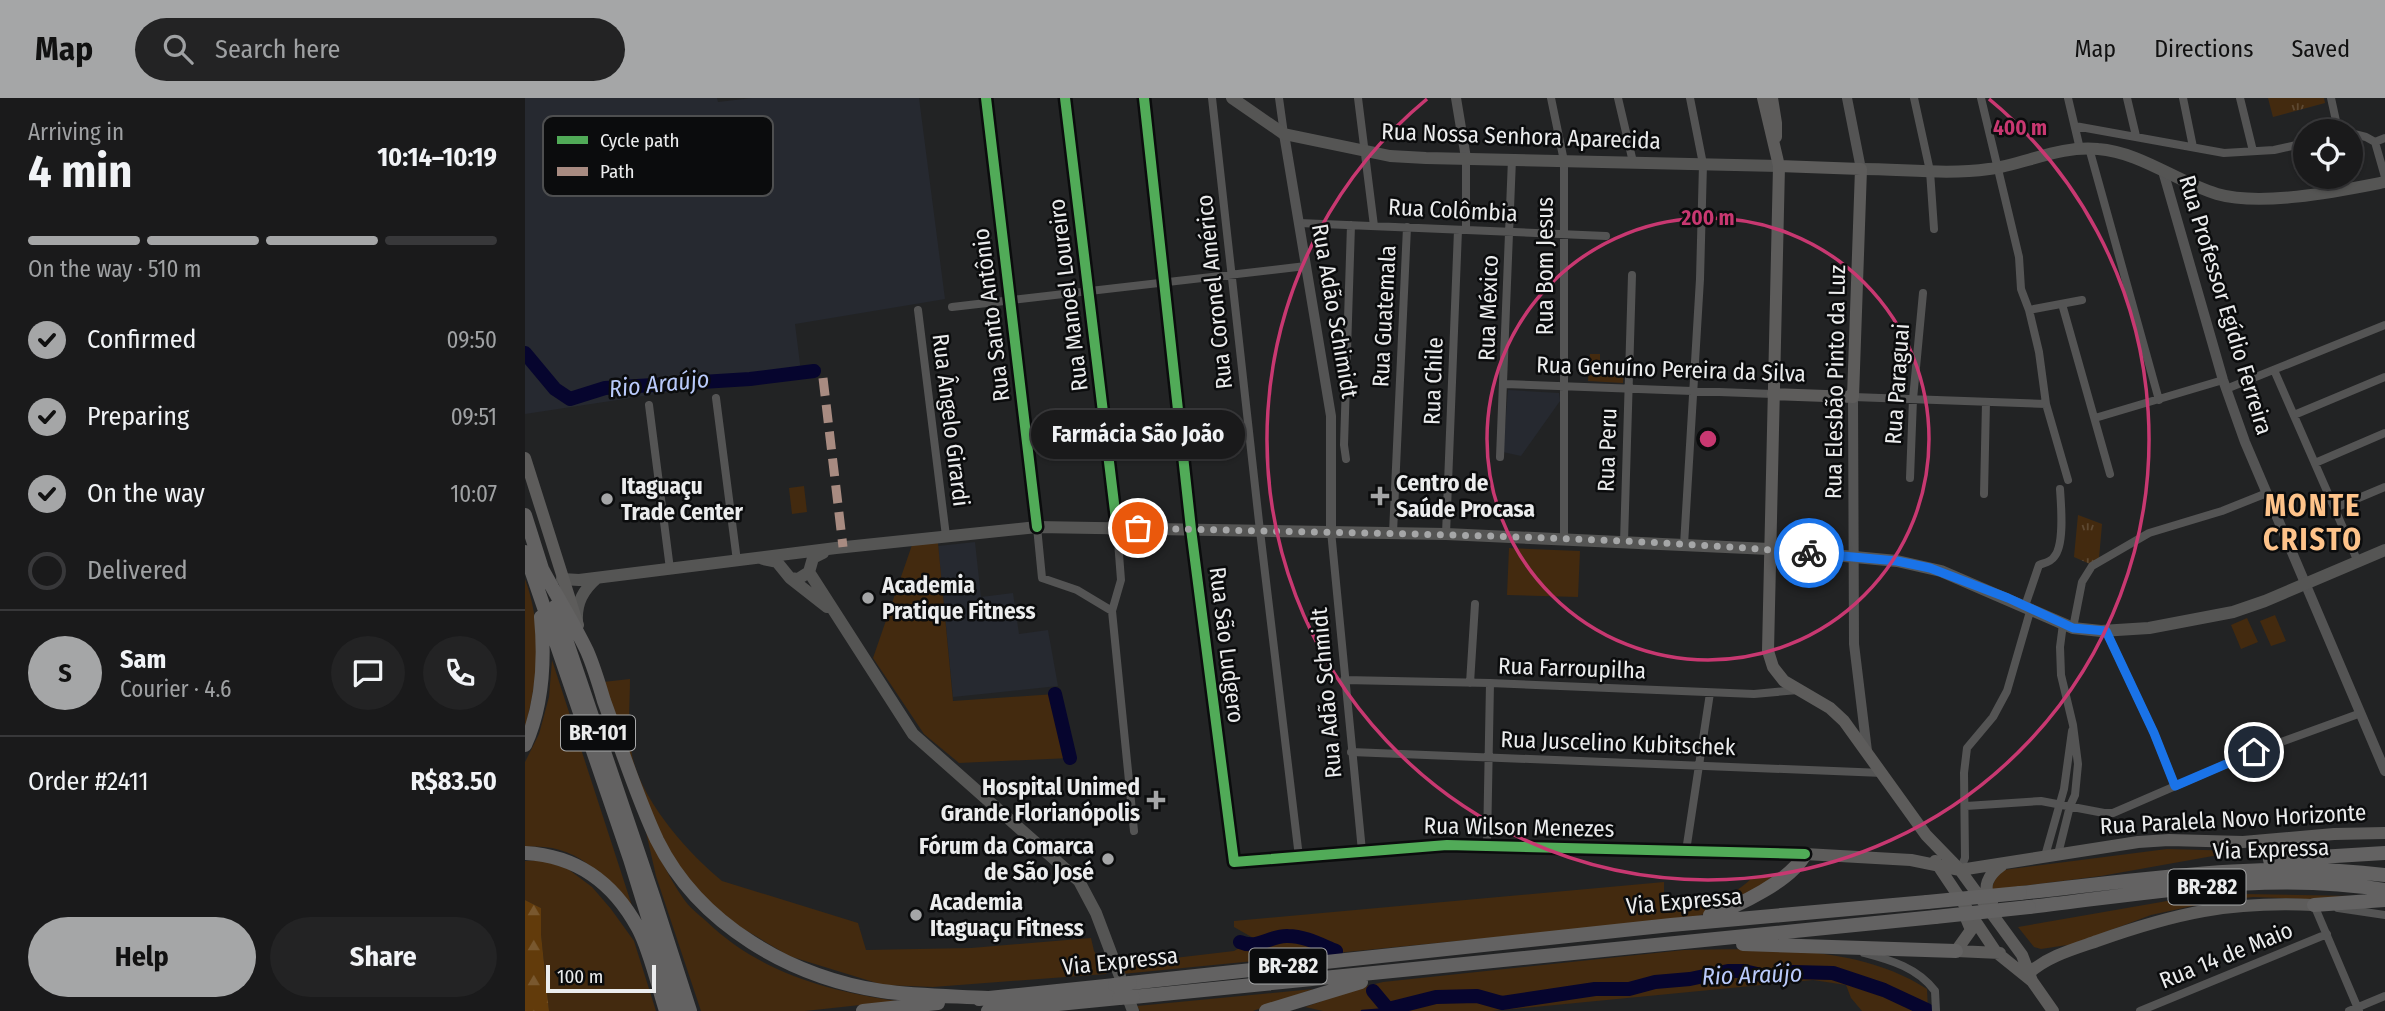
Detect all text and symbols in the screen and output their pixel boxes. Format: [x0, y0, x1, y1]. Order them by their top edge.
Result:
search box [135, 18, 625, 81]
text: Map [35, 29, 93, 69]
icon: search [159, 30, 197, 68]
text: Search here [215, 34, 340, 65]
text: Map [2075, 35, 2116, 63]
text: Directions [2154, 35, 2253, 63]
text: Saved [2291, 35, 2350, 63]
text: 400 m [1993, 115, 2047, 141]
legend [543, 116, 773, 196]
street label: Rua Nossa Senhora Aparecida [1381, 117, 1661, 155]
text: Arriving in [28, 118, 124, 146]
map controls [2293, 119, 2363, 189]
button: locate [2293, 119, 2363, 189]
text: Cycle path [600, 129, 679, 152]
text: 10:14–10:19 [377, 142, 497, 173]
text: 4 min [28, 144, 132, 199]
text: Path [600, 160, 635, 183]
street label: Rua Professor Egídio Ferreira [2173, 172, 2279, 438]
street label: Rua Coronel Américo [1190, 193, 1238, 391]
street label: Rua Colômbia [1388, 193, 1518, 227]
street label: Rua Manoel Loureiro [1042, 197, 1094, 393]
street label: Rua Bom Jesus [1531, 197, 1559, 335]
text: 200 m [1680, 205, 1735, 231]
street label: Rua Adão Schimidt [1306, 221, 1364, 401]
street label: Rua Santo Antônio [966, 227, 1016, 403]
street label: Rua Guatemala [1366, 244, 1402, 388]
street label: Rua México [1472, 254, 1504, 362]
text: On the way · 510 m [28, 255, 202, 283]
street label: Rua Elesbão Pinto da Luz [1819, 265, 1851, 499]
icon: check [28, 321, 66, 359]
street label: Rua Paraguai [1879, 322, 1915, 446]
text: Confirmed [87, 324, 197, 355]
text: 09:50 [447, 326, 497, 354]
street label: Rua Ângelo Girardi [927, 332, 975, 508]
street label: Rua Chile [1417, 337, 1449, 425]
street label: Rua Genuíno Pereira da Silva [1536, 350, 1806, 388]
water label: Rio Araújo [607, 365, 711, 403]
icon: check [28, 398, 66, 436]
text: Preparing [87, 401, 189, 432]
text: 09:51 [451, 403, 497, 431]
street label: Rua Peru [1592, 408, 1622, 492]
callout: Farmácia São João [1031, 409, 1245, 458]
text: Farmácia São João [1052, 420, 1224, 448]
centre of rings [1696, 427, 1720, 451]
place label: Centro de Saúde Procasa [1396, 469, 1535, 523]
place label: Itaguaçu Trade Center [621, 472, 743, 526]
icon: check [28, 475, 66, 513]
text: On the way [87, 478, 205, 509]
text: 10:07 [450, 480, 497, 508]
marker: Centro de Saúde Procasa [1370, 486, 1390, 506]
district label: MONTE CRISTO [2263, 488, 2363, 558]
marker: Itaguaçu Trade Center [599, 491, 615, 507]
pin [1108, 498, 1168, 558]
icon: bag [1119, 509, 1157, 547]
courier [1774, 518, 1844, 588]
icon: bike [1790, 534, 1828, 572]
text: Delivered [87, 555, 188, 586]
street label: Rua São Ludgero [1204, 565, 1250, 725]
place label: Academia Pratique Fitness [881, 571, 1036, 625]
marker: Academia Pratique Fitness [860, 590, 876, 606]
street label: Rua Adão Schmidt [1305, 606, 1347, 779]
button: chat [331, 636, 405, 710]
button: phone [423, 636, 497, 710]
text: Sam [120, 644, 166, 675]
street label: Rua Farroupilha [1497, 651, 1647, 685]
text: S [58, 658, 72, 689]
text: Courier · 4.6 [120, 675, 231, 703]
road number: BR-101 [561, 716, 635, 750]
pin [2224, 722, 2284, 782]
street label: Rua Juscelino Kubitschek [1500, 725, 1736, 761]
icon: home [2235, 733, 2273, 771]
text: Order #2411 [28, 766, 149, 797]
text: R$83.50 [410, 766, 497, 797]
place label: Hospital Unimed Grande Florianópolis [941, 773, 1140, 827]
marker: Hospital Unimed Grande Florianópolis [1146, 790, 1166, 810]
street label: Rua Paralela Novo Horizonte [2099, 798, 2367, 840]
street label: Rua Wilson Menezes [1423, 811, 1615, 843]
place label: Fórum da Comarca de São José [919, 832, 1094, 886]
street label: Via Expressa [2212, 833, 2330, 865]
marker: Fórum da Comarca de São José [1100, 851, 1116, 867]
road number: BR-282 [2169, 870, 2245, 904]
street label: Via Expressa [1625, 882, 1743, 920]
place label: Academia Itaguaçu Fitness [929, 888, 1084, 942]
marker: Academia Itaguaçu Fitness [908, 907, 924, 923]
street label: Rua 14 de Maio [2155, 916, 2297, 994]
button: Help [28, 917, 256, 997]
button: Share [270, 917, 497, 997]
street label: Via Expressa [1061, 941, 1179, 981]
road number: BR-282 [1249, 948, 1327, 984]
water label: Rio Araújo [1701, 959, 1803, 991]
scale bar [546, 962, 656, 994]
text: 100 m [557, 965, 603, 988]

